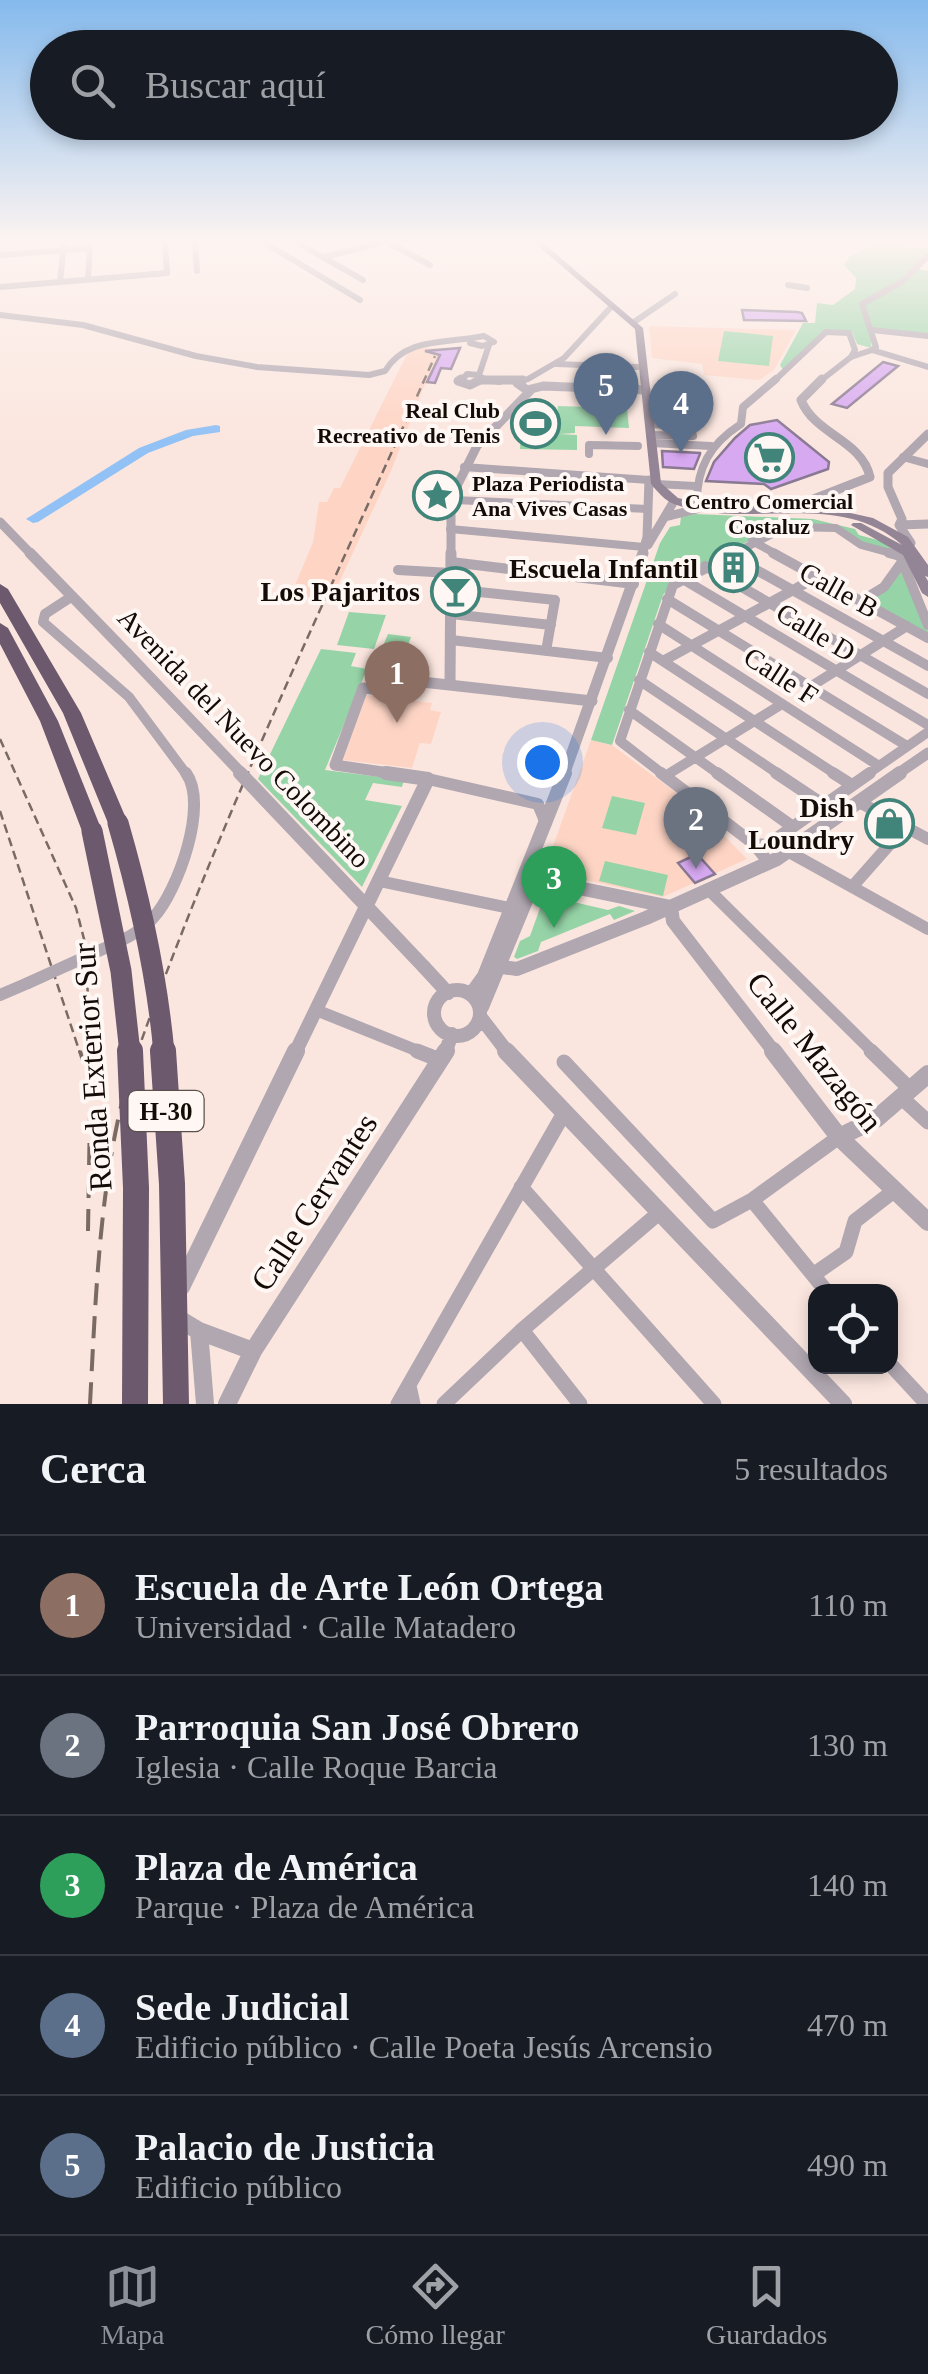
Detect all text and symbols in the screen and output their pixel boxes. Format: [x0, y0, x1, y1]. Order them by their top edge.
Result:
search box [30, 30, 898, 140]
icon: search [65, 58, 120, 113]
text: Buscar aquí [145, 64, 325, 106]
pin: 5 [574, 352, 638, 435]
pin: 4 [648, 370, 714, 453]
sports icon: Real Club Recreativo de Tenis [509, 397, 561, 449]
place label: Real Club Recreativo de Tenis [317, 398, 500, 448]
supermarket icon: Centro Comercial Costaluz [743, 431, 795, 483]
place icon: Plaza Periodista Ana Vives Casas [411, 470, 463, 522]
place label: Plaza Periodista Ana Vives Casas [472, 471, 628, 521]
place label: Centro Comercial Costaluz [685, 489, 853, 539]
building icon: Escuela Infantil [707, 542, 759, 594]
place label: Escuela Infantil [509, 553, 698, 584]
street label: Calle B [794, 556, 884, 624]
bar icon: Los Pajaritos [429, 565, 481, 617]
place label: Los Pajaritos [261, 576, 420, 607]
street label: Calle D [771, 596, 861, 668]
street label: Avenida del Nuevo Colombino [112, 602, 376, 874]
pin: 1 [364, 640, 430, 723]
street label: Calle F [738, 641, 824, 711]
your location [517, 737, 568, 788]
pin: 2 [664, 786, 728, 869]
place label: Dish Loundry [748, 792, 854, 855]
shop icon: Dish Loundry [863, 797, 915, 849]
pin: 3 [522, 846, 586, 928]
street label: Ronda Exterior Sur [65, 941, 119, 1192]
street label: Calle Mazagón [740, 965, 890, 1139]
road number: H-30 [128, 1091, 204, 1131]
street label: Calle Cervantes [243, 1107, 385, 1297]
map controls [808, 1284, 898, 1374]
button: locate [808, 1284, 898, 1374]
text: Cerca [40, 1446, 147, 1492]
text: 5 resultados [734, 1451, 888, 1487]
text: Escuela de Arte León Ortega [135, 1566, 604, 1608]
text: 1 [65, 1587, 81, 1623]
text: 110 m [808, 1587, 888, 1623]
text: Universidad · Calle Matadero [135, 1609, 516, 1645]
text: Parroquia San José Obrero [135, 1706, 579, 1748]
text: 2 [65, 1727, 81, 1763]
text: 130 m [807, 1727, 888, 1763]
text: Iglesia · Calle Roque Barcia [135, 1749, 498, 1785]
text: Plaza de América [135, 1846, 418, 1888]
text: 3 [65, 1867, 81, 1903]
text: 140 m [807, 1867, 888, 1903]
text: Parque · Plaza de América [135, 1889, 474, 1925]
text: Sede Judicial [135, 1986, 349, 2028]
text: 4 [65, 2007, 81, 2043]
text: 470 m [807, 2007, 888, 2043]
text: Edificio público · Calle Poeta Jesús Arcensio [135, 2029, 713, 2065]
text: Palacio de Justicia [135, 2126, 435, 2168]
text: 5 [65, 2147, 81, 2183]
text: 490 m [807, 2147, 888, 2183]
text: Edificio público [135, 2169, 342, 2205]
tab: Mapa [101, 2259, 164, 2351]
tab: Cómo llegar [366, 2259, 505, 2351]
tab: Guardados [706, 2259, 827, 2351]

